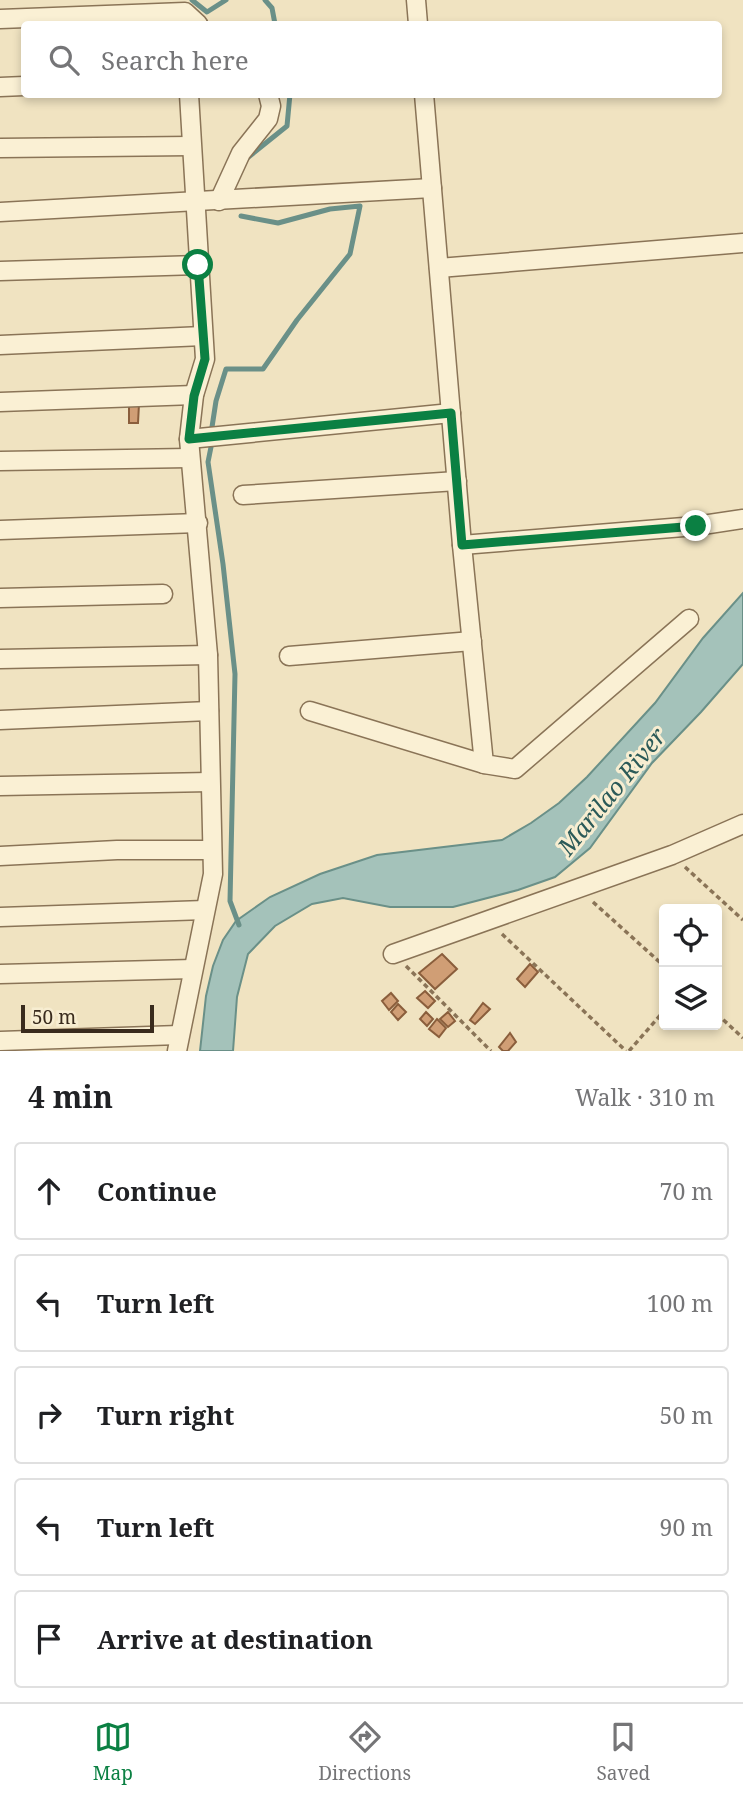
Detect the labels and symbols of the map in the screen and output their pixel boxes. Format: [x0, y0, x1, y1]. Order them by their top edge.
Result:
route start [182, 249, 213, 280]
route end [680, 510, 711, 541]
water label: Marilao River [549, 720, 673, 863]
scale bar [21, 1002, 154, 1034]

